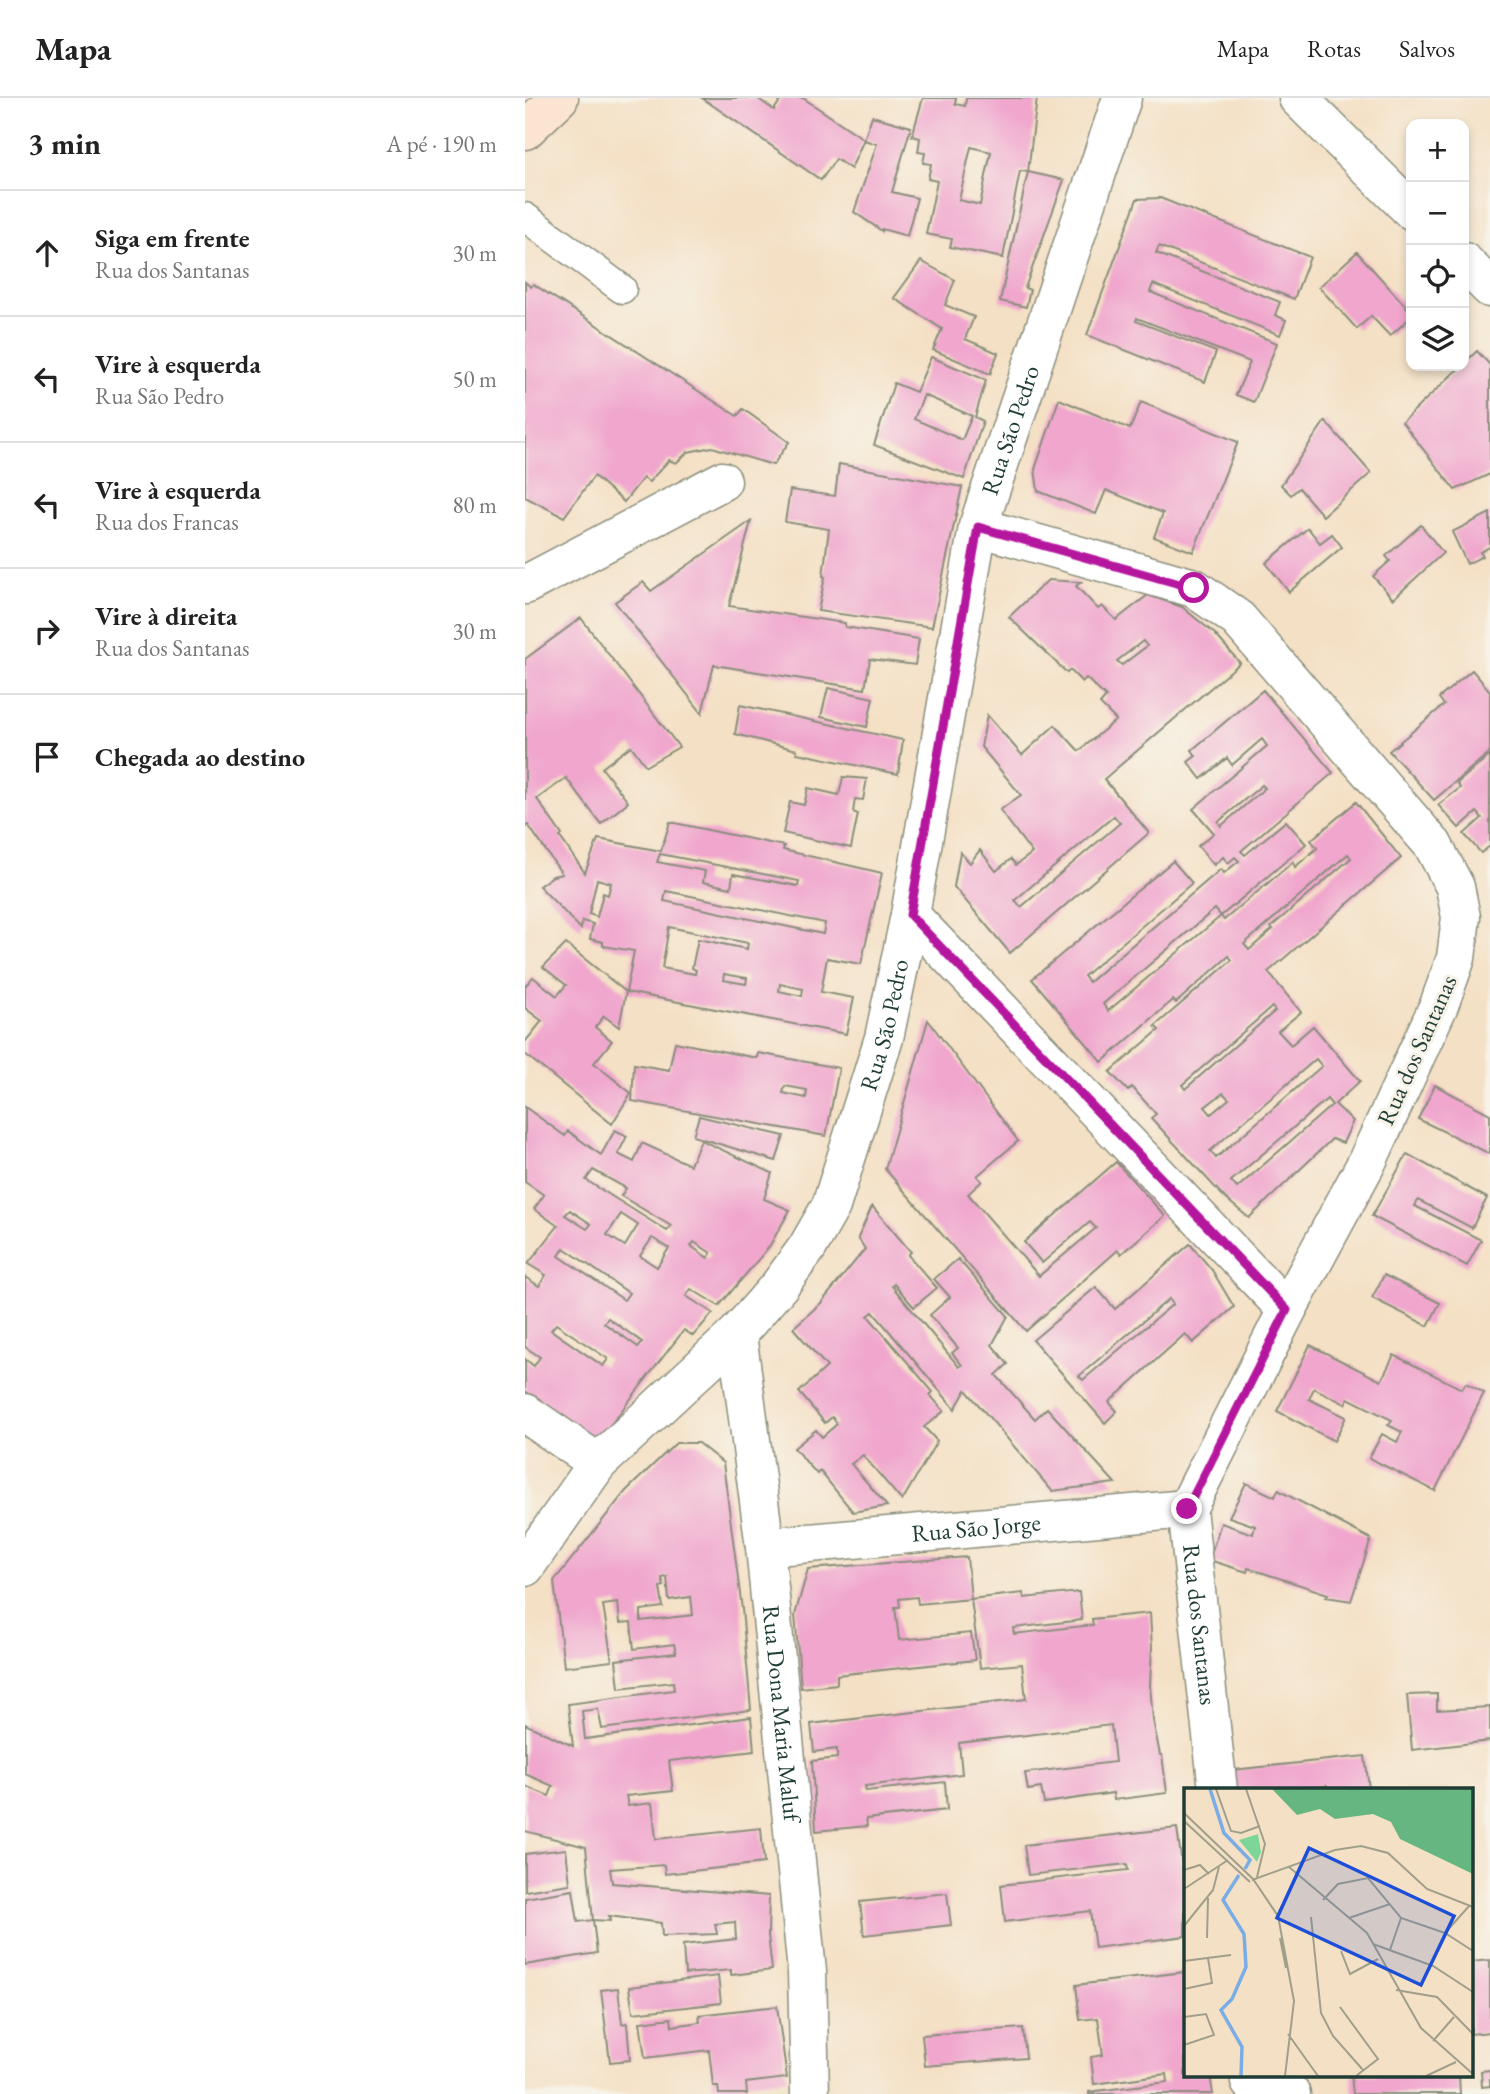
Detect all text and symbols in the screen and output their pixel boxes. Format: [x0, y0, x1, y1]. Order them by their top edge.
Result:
text: Mapa [35, 27, 112, 70]
text: Mapa [1217, 33, 1269, 64]
text: Rotas [1307, 33, 1361, 64]
text: Salvos [1399, 33, 1455, 64]
map controls [1406, 119, 1469, 371]
button: + [1406, 119, 1469, 182]
text: 3 min [28, 124, 101, 163]
text: A pé · 190 m [386, 129, 497, 159]
button: − [1406, 182, 1469, 245]
text: Siga em frente [95, 221, 250, 255]
icon: ahead [28, 234, 66, 272]
text: 30 m [452, 238, 497, 268]
button: locate [1406, 245, 1469, 308]
text: Rua dos Santanas [95, 255, 250, 285]
button: layers [1406, 308, 1469, 371]
text: Vire à esquerda [95, 347, 261, 381]
icon: left [28, 360, 66, 398]
street label: Rua São Pedro [974, 361, 1046, 499]
text: 50 m [452, 364, 497, 394]
text: Rua São Pedro [95, 381, 224, 411]
text: Vire à esquerda [95, 473, 261, 507]
icon: left [28, 486, 66, 524]
text: 80 m [452, 490, 497, 520]
text: Rua dos Francas [95, 507, 239, 537]
route start [1178, 572, 1209, 603]
text: Vire à direita [95, 599, 237, 633]
icon: right [28, 612, 66, 650]
text: 30 m [452, 616, 497, 646]
text: Rua dos Santanas [95, 633, 250, 663]
icon: arrive [28, 738, 66, 776]
text: Chegada ao destino [95, 740, 305, 774]
street label: Rua São Pedro [852, 956, 915, 1095]
street label: Rua dos Santanas [1370, 970, 1463, 1130]
route end [1171, 1493, 1202, 1524]
street label: Rua São Jorge [910, 1506, 1042, 1549]
street label: Rua dos Santanas [1176, 1543, 1225, 1706]
street label: Rua Dona Maria Maluf [756, 1604, 808, 1826]
inset map [1184, 1788, 1473, 2077]

